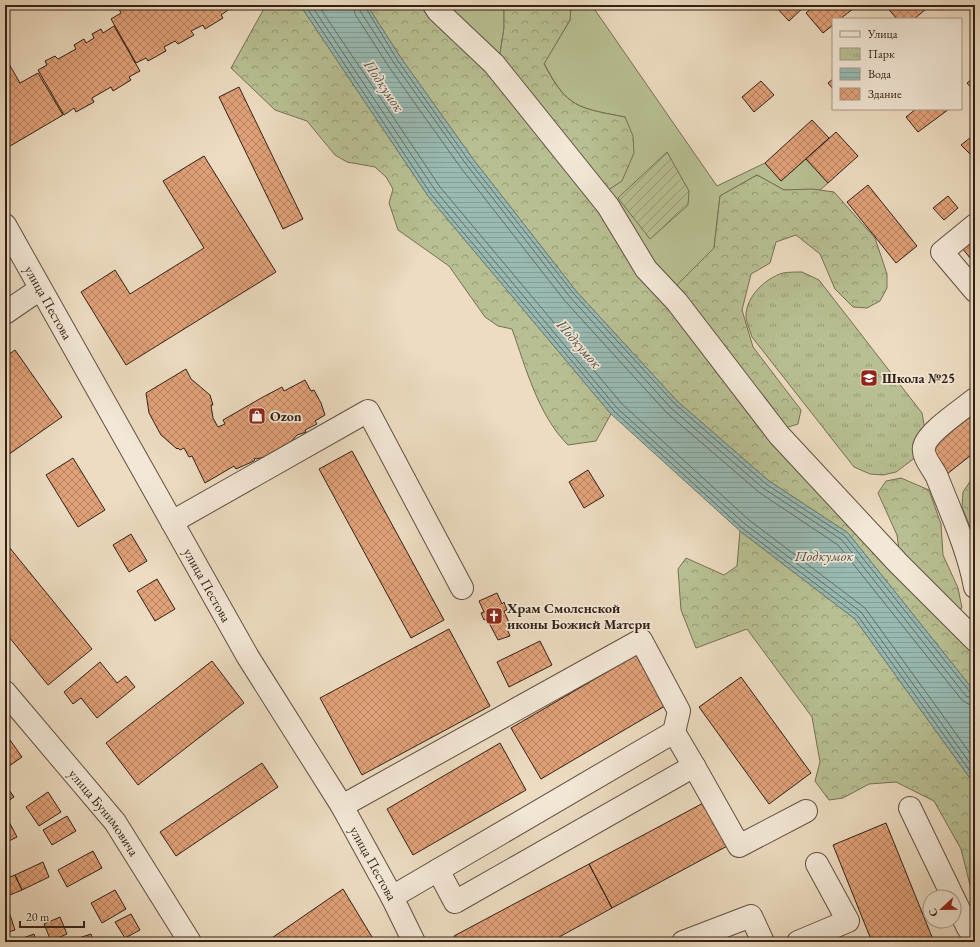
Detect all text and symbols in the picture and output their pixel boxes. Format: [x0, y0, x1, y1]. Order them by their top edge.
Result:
legend [832, 18, 962, 110]
text: Улица [867, 26, 898, 42]
text: Парк [868, 46, 895, 62]
water label: Подкумок [359, 55, 409, 116]
text: Вода [868, 66, 891, 82]
text: Здание [868, 86, 902, 102]
street label: улица Пестова [21, 262, 77, 343]
water label: Подкумок [552, 314, 606, 373]
school or university icon: Школа №25 [859, 368, 879, 388]
place label: Школа №25 [882, 369, 955, 387]
shop icon: Ozon [247, 406, 267, 426]
place label: Ozon [270, 407, 302, 425]
street label: улица Пестова [179, 545, 236, 626]
water label: Подкумок [793, 546, 854, 565]
place label: Храм Смоленской иконы Божией Матери [506, 599, 650, 633]
church icon: Храм Смоленской иконы Божией Матери [484, 606, 504, 626]
street label: улица Бунимовича [65, 765, 143, 860]
street label: улица Пестова [346, 823, 401, 904]
north arrow [922, 889, 962, 929]
scale bar [20, 903, 84, 929]
text: С [925, 906, 941, 919]
text: 20 m [26, 909, 50, 925]

